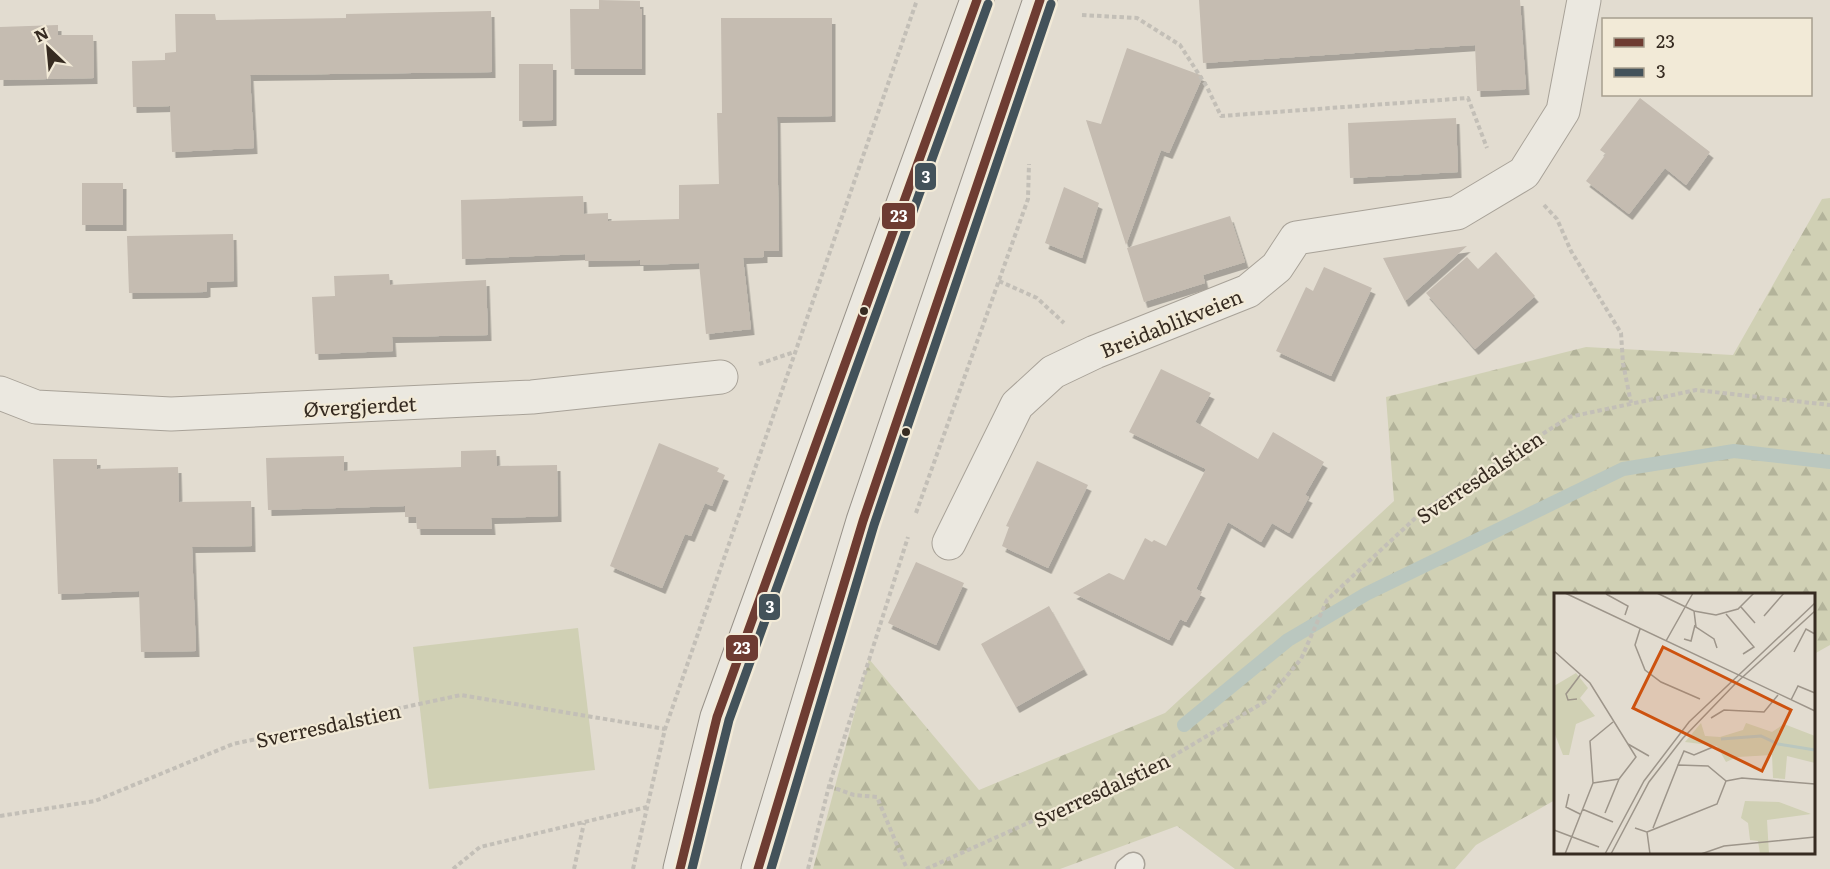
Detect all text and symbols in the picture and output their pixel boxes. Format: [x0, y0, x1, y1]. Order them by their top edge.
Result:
north arrow [18, 18, 78, 78]
legend [1602, 18, 1812, 96]
text: N [30, 20, 52, 47]
text: 23 [1656, 27, 1675, 54]
text: 3 [1656, 57, 1666, 84]
line badge: 3 [914, 162, 937, 191]
text: 3 [922, 164, 931, 188]
line badge: 23 [881, 202, 916, 230]
text: 23 [890, 203, 908, 227]
street label: Breidablikveien [1095, 280, 1247, 364]
unlabelled marker [858, 305, 870, 317]
street label: Øvergjerdet [303, 387, 417, 423]
street label: Sverresdalstien [1409, 422, 1549, 530]
unlabelled marker [900, 426, 912, 438]
line badge: 3 [758, 593, 781, 621]
inset map [1554, 593, 1815, 854]
text: 3 [766, 594, 775, 618]
line badge: 23 [725, 634, 759, 662]
text: 23 [733, 635, 751, 659]
street label: Sverresdalstien [253, 694, 403, 754]
street label: Sverresdalstien [1028, 744, 1174, 834]

